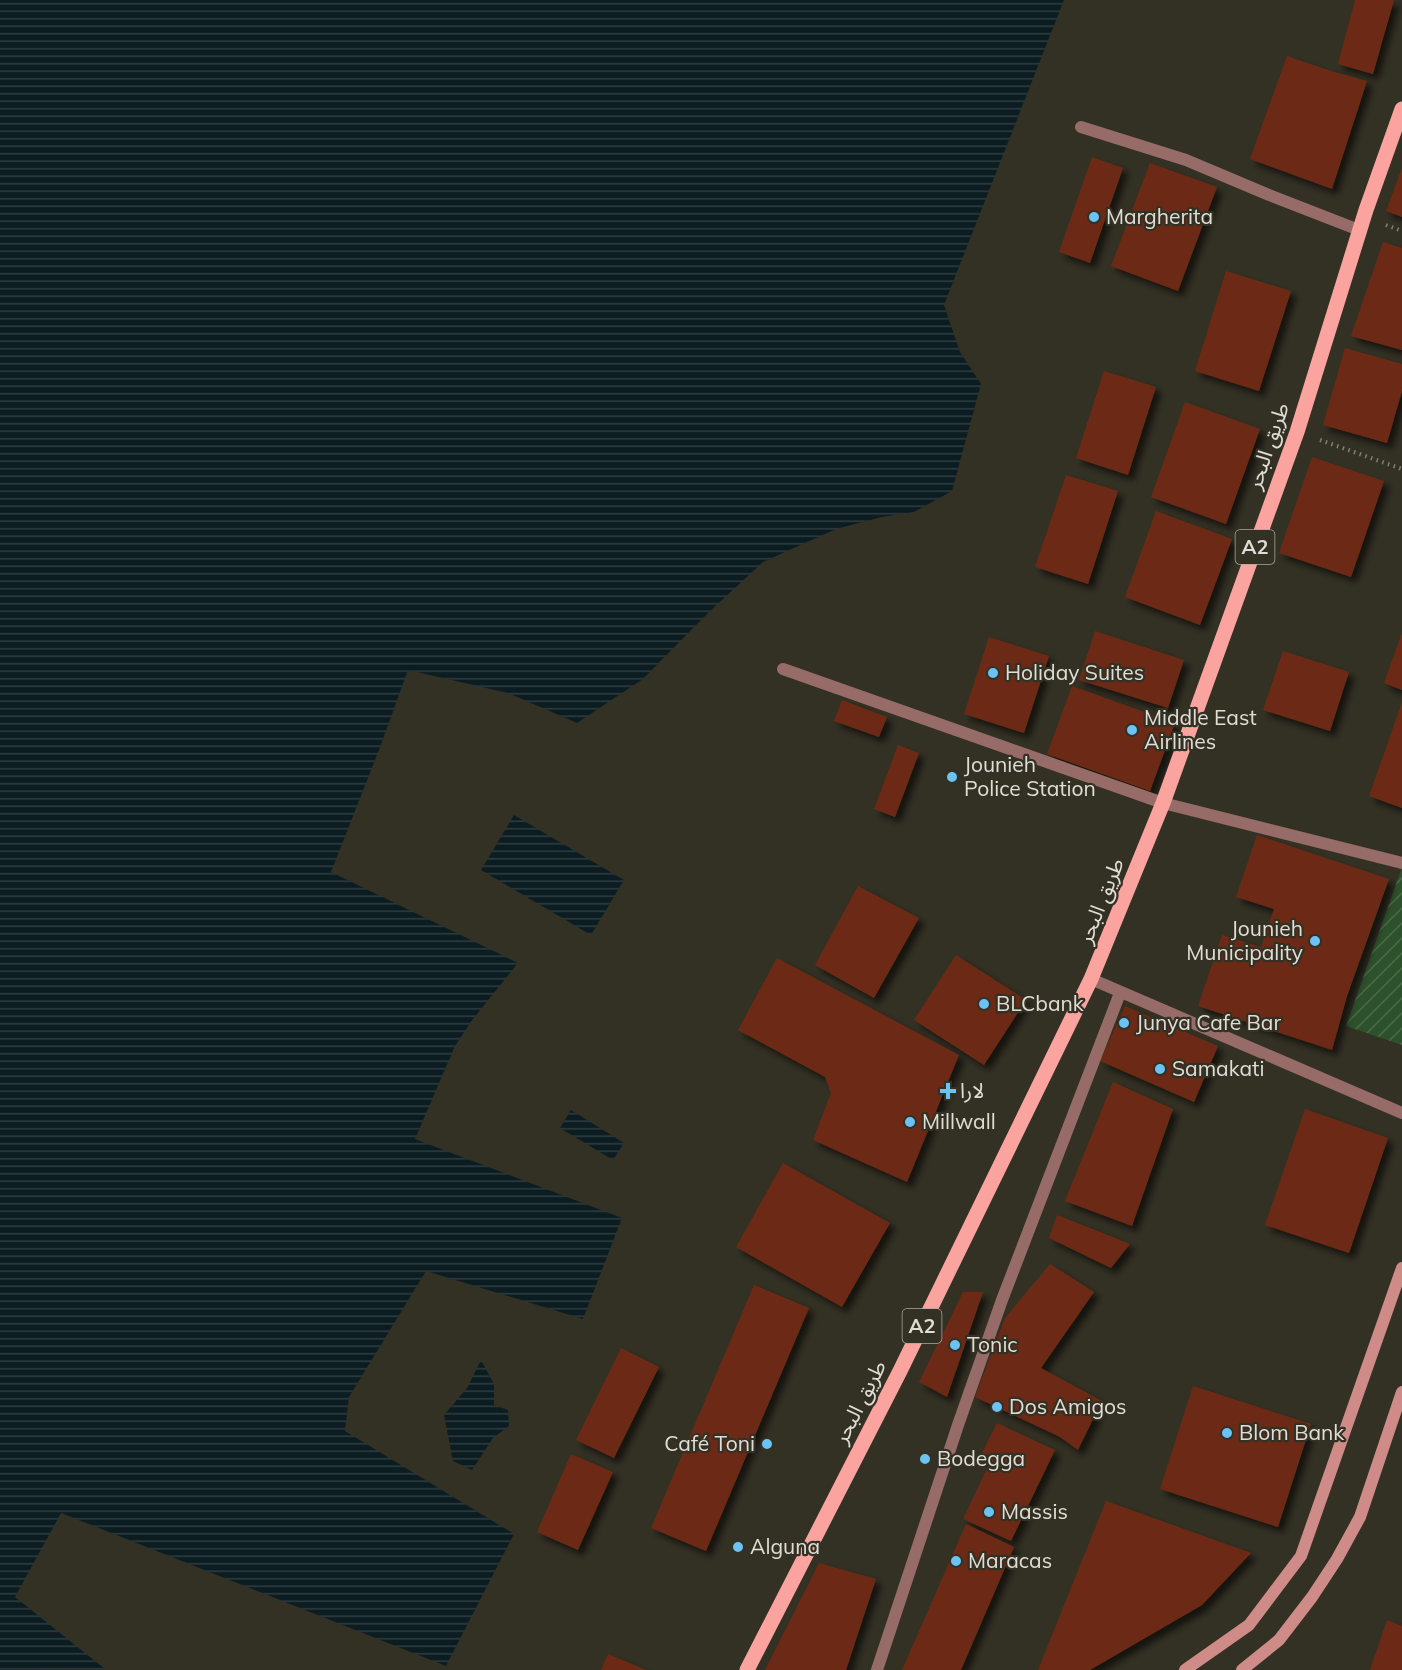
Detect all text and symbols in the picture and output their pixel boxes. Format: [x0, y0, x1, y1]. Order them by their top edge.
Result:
place label: Margherita [1106, 203, 1213, 229]
marker: Margherita [1087, 210, 1101, 224]
street label: طريق البحر [1240, 399, 1295, 494]
road number: A2 [1236, 530, 1274, 564]
place label: Holiday Suites [1005, 659, 1144, 685]
marker: Holiday Suites [986, 666, 1000, 680]
place label: Middle East Airlines [1144, 704, 1257, 754]
marker: Middle East Airlines [1125, 723, 1139, 737]
place label: Jounieh Police Station [964, 751, 1096, 801]
marker: Jounieh Police Station [945, 770, 959, 784]
street label: طريق البحر [1071, 854, 1130, 949]
place label: Jounieh Municipality [1186, 915, 1303, 965]
marker: Jounieh Municipality [1308, 934, 1322, 948]
place label: BLCbank [996, 990, 1084, 1016]
marker: BLCbank [977, 997, 991, 1011]
place label: Junya Cafe Bar [1136, 1009, 1281, 1035]
marker: Junya Cafe Bar [1117, 1016, 1131, 1030]
place label: Samakati [1172, 1055, 1264, 1081]
marker: Samakati [1153, 1062, 1167, 1076]
place label: لارا [960, 1077, 984, 1103]
marker: لارا [941, 1084, 955, 1098]
place label: Millwall [922, 1108, 996, 1134]
marker: Millwall [903, 1115, 917, 1129]
road number: A2 [902, 1309, 942, 1343]
place label: Tonic [967, 1331, 1018, 1357]
marker: Tonic [948, 1338, 962, 1352]
street label: طريق البحر [827, 1356, 892, 1449]
place label: Dos Amigos [1009, 1393, 1127, 1419]
marker: Dos Amigos [990, 1400, 1004, 1414]
place label: Blom Bank [1239, 1419, 1344, 1445]
marker: Blom Bank [1220, 1426, 1234, 1440]
place label: Café Toni [664, 1430, 755, 1456]
marker: Café Toni [760, 1437, 774, 1451]
place label: Bodegga [937, 1445, 1025, 1471]
marker: Bodegga [918, 1452, 932, 1466]
place label: Massis [1001, 1498, 1068, 1524]
marker: Massis [982, 1505, 996, 1519]
place label: Alguna [750, 1533, 820, 1559]
marker: Alguna [731, 1540, 745, 1554]
place label: Maracas [968, 1547, 1052, 1573]
marker: Maracas [949, 1554, 963, 1568]

